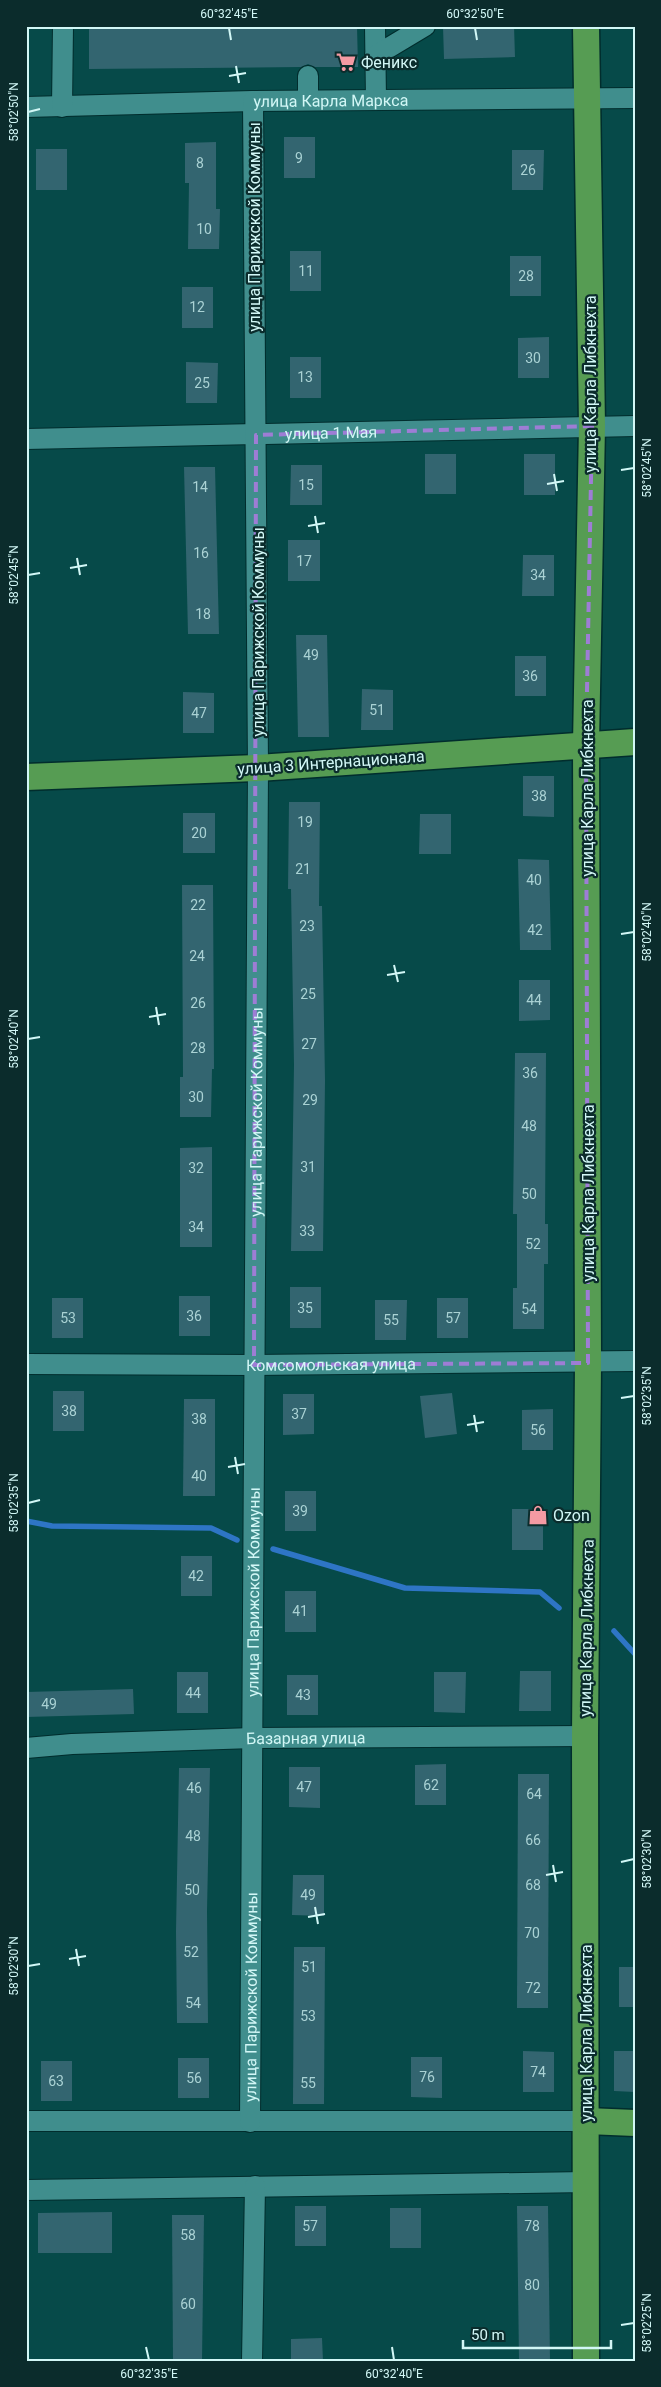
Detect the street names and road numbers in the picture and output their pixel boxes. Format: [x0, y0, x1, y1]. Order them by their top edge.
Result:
street label: улица Карла Маркса [253, 91, 408, 111]
street label: улица Парижской Коммуны [245, 122, 264, 332]
street label: улица Карла Либкнехта [581, 295, 600, 473]
street label: улица 1 Мая [285, 423, 377, 443]
street label: улица Парижской Коммуны [249, 527, 268, 737]
street label: улица Карла Либкнехта [578, 699, 597, 877]
street label: улица 3 Интернационала [237, 746, 425, 779]
street label: улица Парижской Коммуны [246, 1007, 267, 1217]
street label: улица Карла Либкнехта [579, 1104, 598, 1282]
street label: Комсомольская улица [246, 1354, 416, 1375]
street label: улица Парижской Коммуны [244, 1487, 264, 1697]
street label: улица Карла Либкнехта [575, 1539, 598, 1717]
street label: Базарная улица [246, 1728, 365, 1748]
street label: улица Парижской Коммуны [241, 1892, 261, 2102]
street label: улица Карла Либкнехта [577, 1944, 596, 2122]

